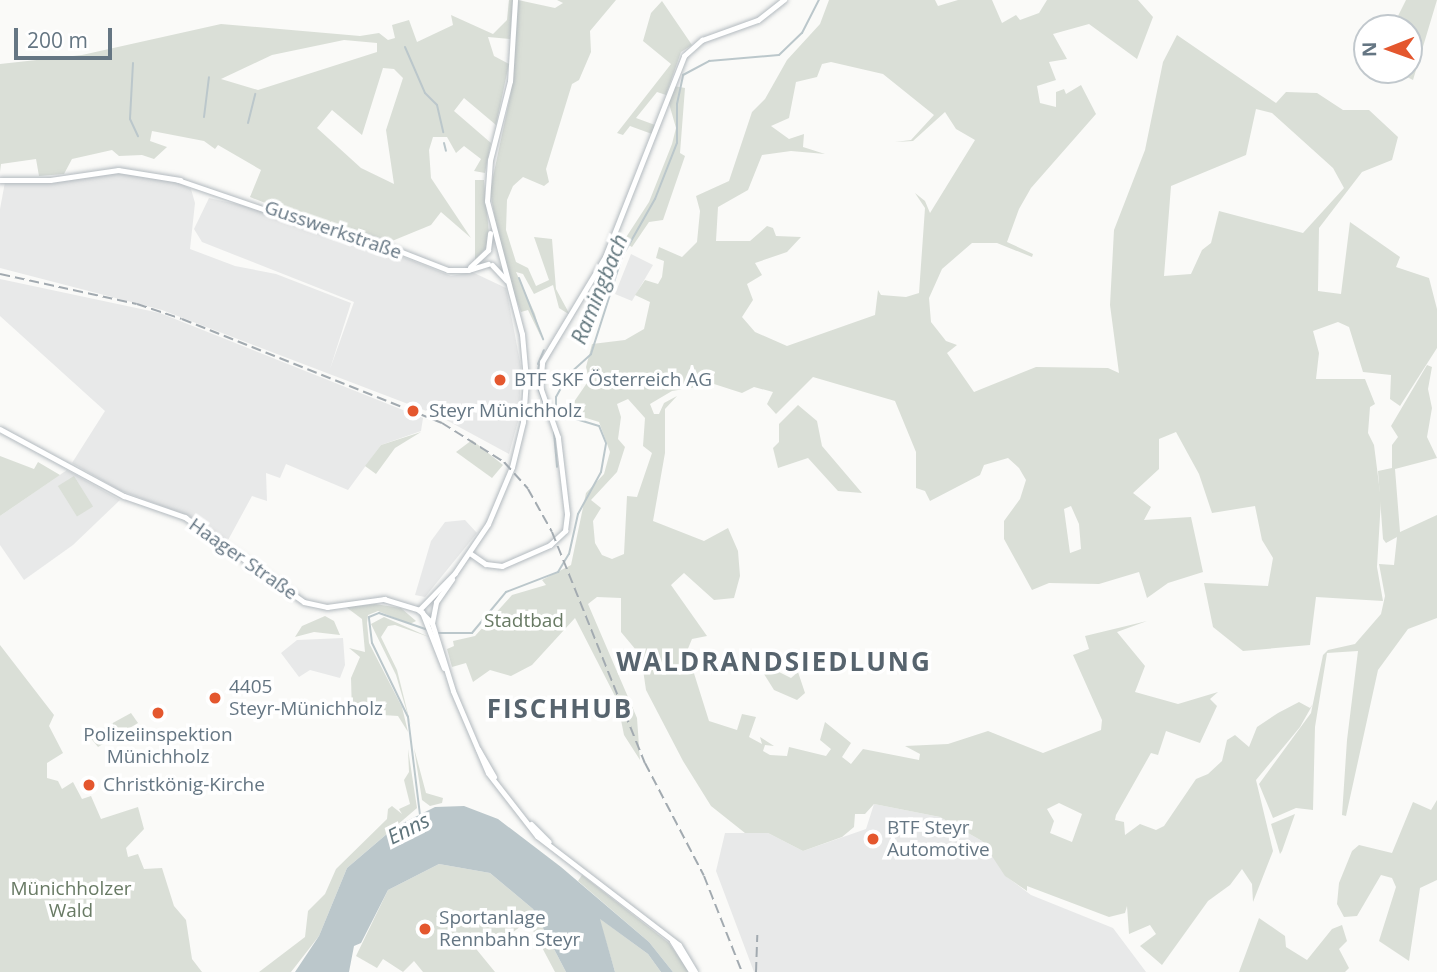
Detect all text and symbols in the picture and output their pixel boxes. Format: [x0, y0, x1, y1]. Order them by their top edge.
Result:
scale bar [18, 14, 116, 58]
north arrow [1353, 14, 1423, 84]
text: 200 m [27, 26, 88, 54]
text: N [1356, 41, 1382, 57]
street label: Gusswerkstraße [262, 196, 404, 264]
water label: Ramingbach [566, 230, 632, 348]
place label: BTF SKF Österreich AG [514, 369, 712, 391]
marker: BTF SKF Österreich AG [492, 372, 508, 388]
place label: Steyr Münichholz [429, 400, 582, 422]
marker: Steyr Münichholz [403, 401, 423, 421]
street label: Haager Straße [185, 513, 301, 605]
park label: Stadtbad [484, 610, 564, 632]
district label: WALDRANDSIEDLUNG [618, 646, 930, 678]
place label: 4405 Steyr-Münichholz [229, 676, 383, 720]
marker: 4405 Steyr-Münichholz [207, 690, 223, 706]
district label: FISCHHUB [488, 693, 632, 725]
marker: Polizeiinspektion Münichholz [150, 705, 166, 721]
place label: Polizeiinspektion Münichholz [83, 724, 233, 768]
place label: Christkönig-Kirche [103, 774, 265, 796]
marker: Christkönig-Kirche [81, 777, 97, 793]
water label: Enns [383, 807, 433, 849]
place label: BTF Steyr Automotive [887, 817, 990, 861]
marker: BTF Steyr Automotive [865, 831, 881, 847]
park label: Münichholzer Wald [10, 878, 132, 922]
place label: Sportanlage Rennbahn Steyr [439, 907, 580, 951]
marker: Sportanlage Rennbahn Steyr [417, 921, 433, 937]

